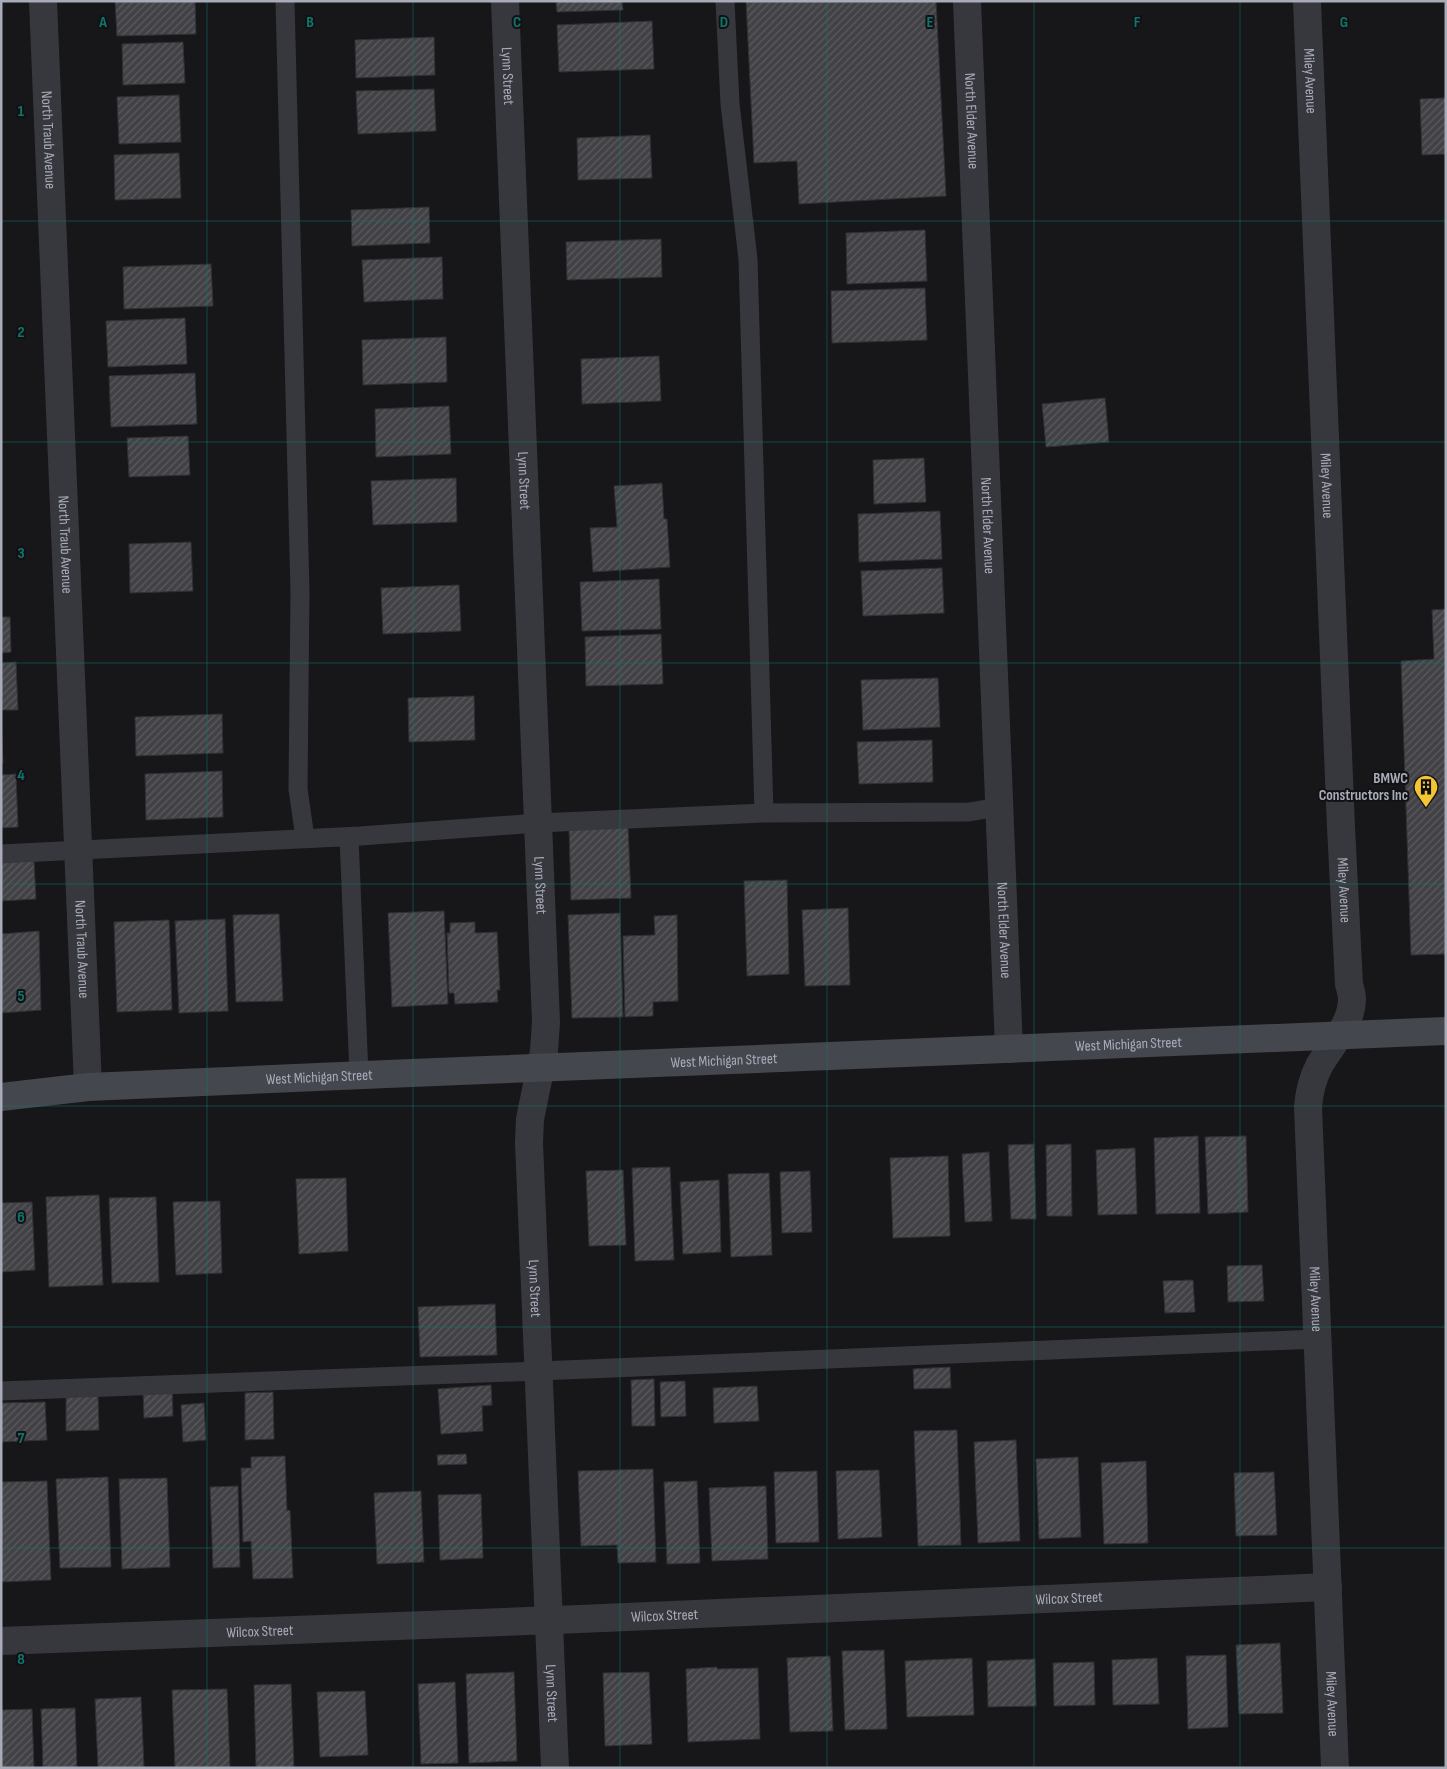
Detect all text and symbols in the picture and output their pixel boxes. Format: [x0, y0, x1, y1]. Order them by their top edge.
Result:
text: A [98, 13, 107, 32]
text: B [306, 13, 314, 32]
text: C [513, 13, 521, 32]
text: D [720, 13, 728, 32]
text: E [927, 13, 934, 32]
text: F [1134, 13, 1141, 32]
text: G [1340, 13, 1348, 32]
street label: Lynn Street [497, 47, 519, 106]
street label: Miley Avenue [1299, 48, 1321, 114]
street label: North Elder Avenue [960, 72, 983, 169]
street label: North Traub Avenue [37, 90, 60, 189]
text: 1 [18, 102, 25, 121]
text: 2 [17, 323, 25, 342]
street label: Lynn Street [514, 451, 535, 510]
street label: Miley Avenue [1316, 453, 1338, 519]
street label: North Elder Avenue [977, 477, 999, 574]
street label: North Traub Avenue [54, 495, 77, 594]
text: 3 [17, 544, 25, 563]
text: 4 [17, 766, 25, 785]
place label: BMWC Constructors Inc [1319, 769, 1408, 805]
building icon: BMWC Constructors Inc [1413, 774, 1439, 808]
street label: Lynn Street [530, 856, 551, 915]
street label: Miley Avenue [1333, 857, 1355, 923]
street label: North Elder Avenue [993, 882, 1016, 979]
street label: North Traub Avenue [71, 900, 94, 999]
text: 5 [17, 987, 25, 1006]
street label: West Michigan Street [1075, 1032, 1183, 1056]
street label: West Michigan Street [670, 1049, 778, 1072]
street label: West Michigan Street [265, 1065, 373, 1089]
text: 6 [17, 1208, 25, 1227]
street label: Lynn Street [524, 1259, 546, 1318]
street label: Miley Avenue [1305, 1266, 1327, 1332]
text: 7 [18, 1429, 25, 1448]
street label: Wilcox Street [1035, 1587, 1104, 1609]
street label: Wilcox Street [631, 1604, 699, 1626]
street label: Wilcox Street [226, 1620, 294, 1642]
text: 8 [17, 1650, 25, 1669]
street label: Lynn Street [541, 1664, 563, 1723]
street label: Miley Avenue [1322, 1671, 1343, 1737]

